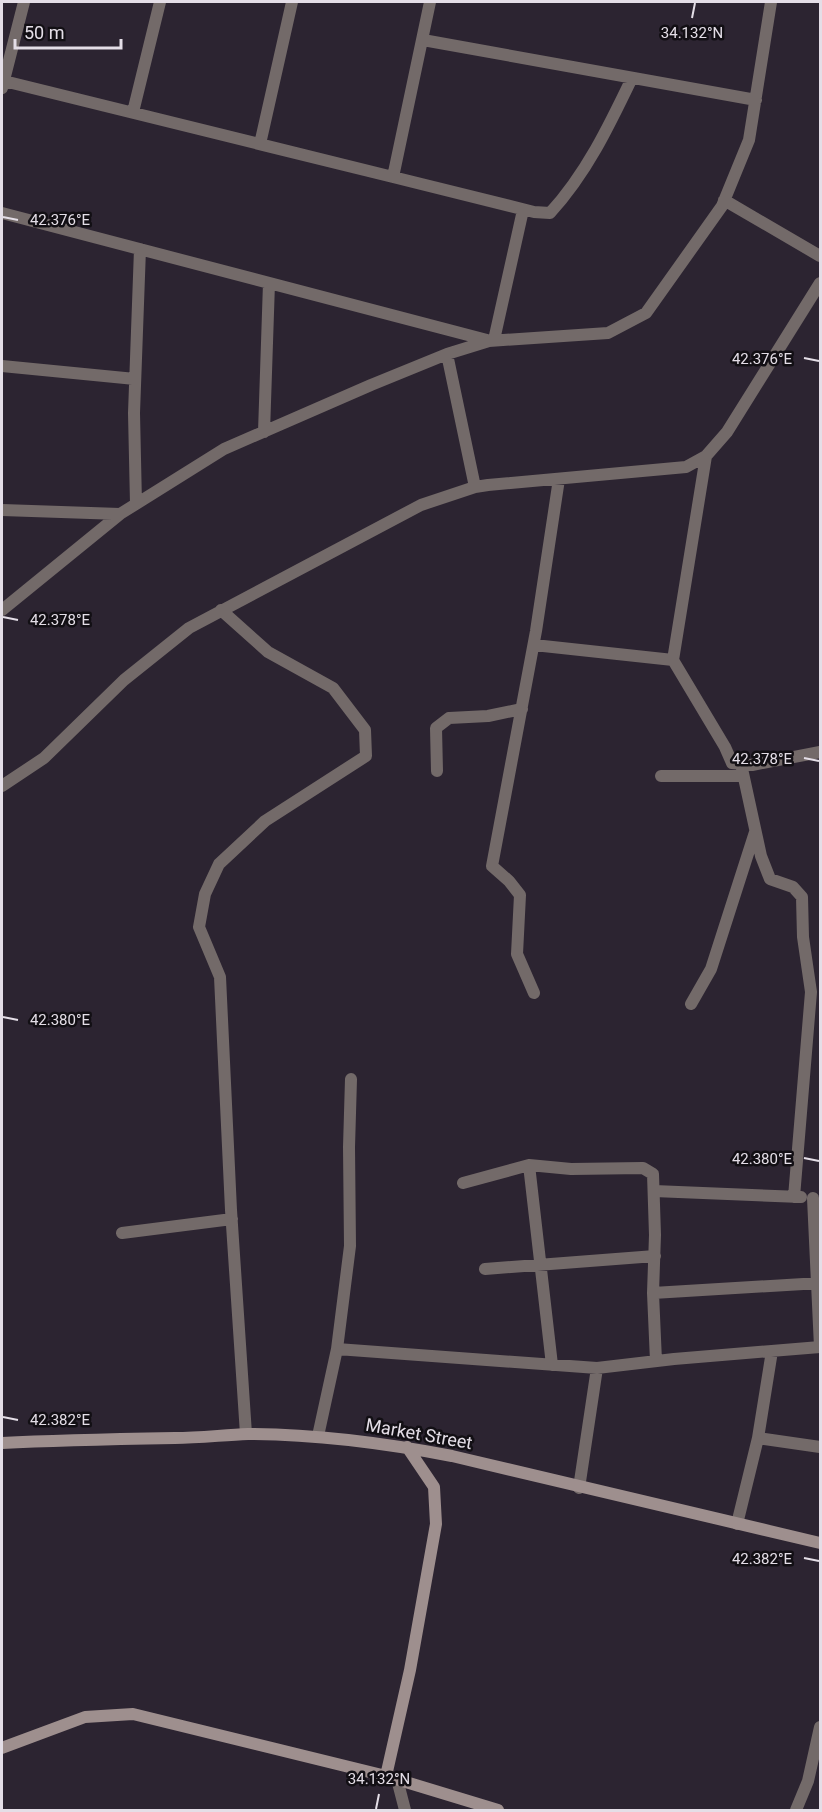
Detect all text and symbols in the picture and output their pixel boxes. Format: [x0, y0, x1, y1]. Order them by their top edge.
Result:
scale bar [15, 12, 122, 50]
text: 50 m [24, 22, 64, 43]
text: 34.132°N [661, 24, 723, 42]
text: 42.376°E [30, 211, 91, 229]
text: 42.376°E [732, 350, 793, 368]
text: 42.378°E [30, 611, 91, 629]
text: 42.378°E [732, 750, 793, 768]
text: 42.380°E [30, 1011, 91, 1029]
text: 42.380°E [732, 1150, 793, 1168]
text: 42.382°E [30, 1411, 91, 1429]
street label: Market Street [364, 1414, 474, 1453]
text: 42.382°E [732, 1550, 793, 1568]
text: 34.132°N [348, 1770, 410, 1788]

